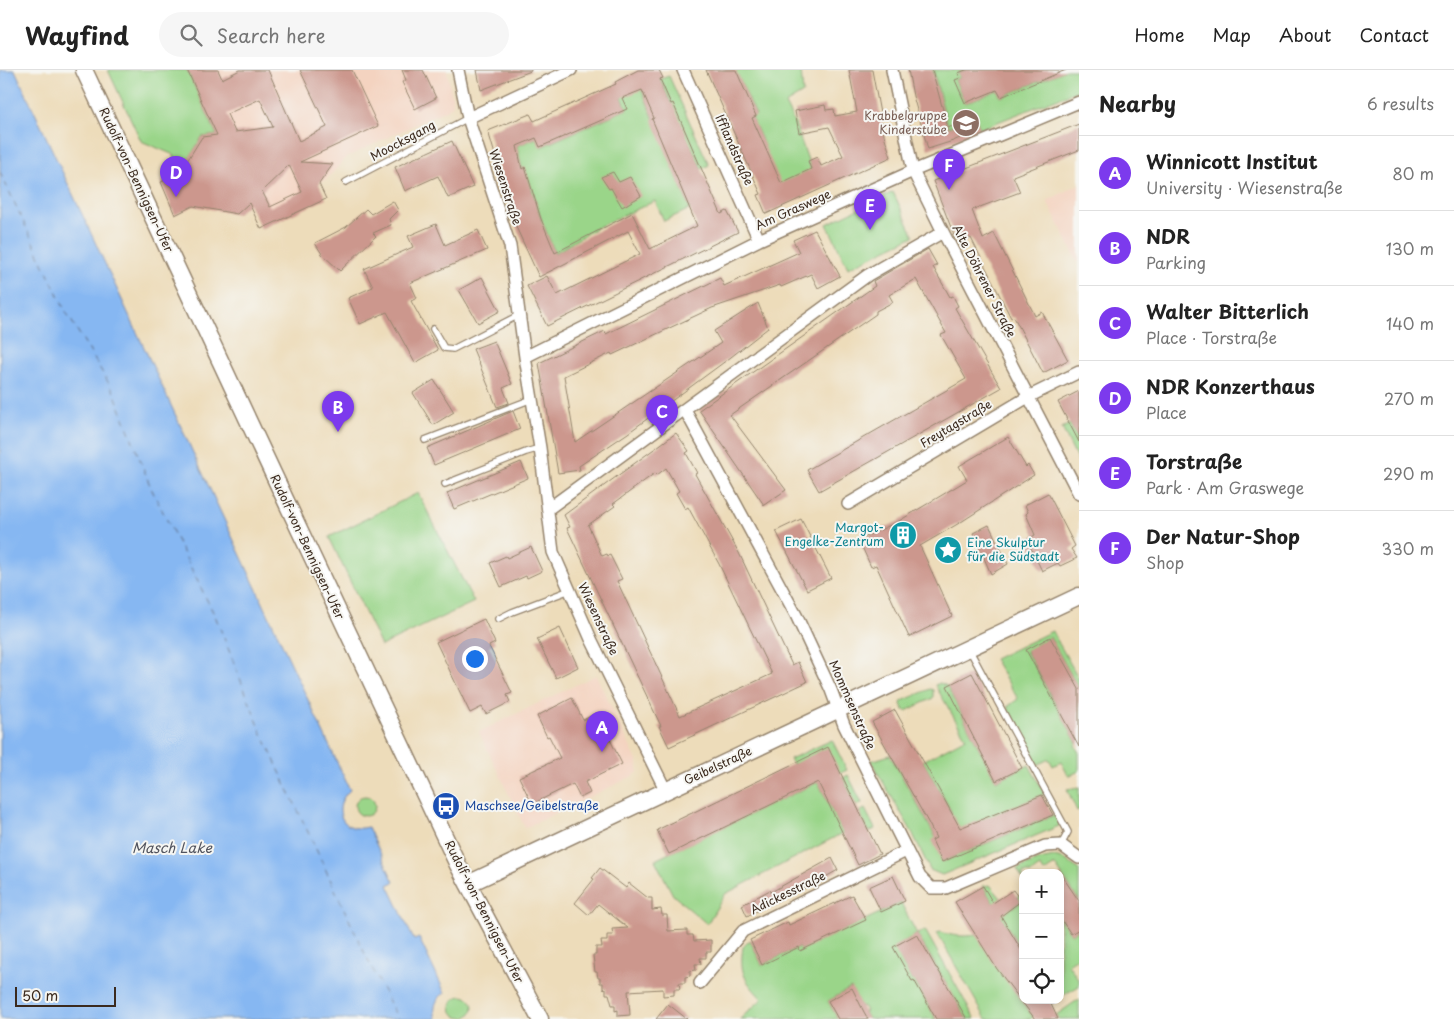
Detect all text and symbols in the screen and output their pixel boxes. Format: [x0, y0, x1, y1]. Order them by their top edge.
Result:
search box [159, 12, 509, 57]
text: Wayfind [25, 17, 129, 53]
icon: search [177, 21, 205, 49]
text: Search here [217, 21, 325, 49]
text: Home [1134, 21, 1184, 48]
text: Map [1212, 21, 1251, 48]
text: About [1279, 21, 1331, 48]
text: Contact [1359, 21, 1429, 48]
text: Nearby [1099, 87, 1176, 119]
text: 6 results [1367, 91, 1434, 115]
street label: Rudolf-von-Bennigsen-Ufer [95, 104, 179, 255]
place label: Krabbelgruppe Kinderstube [864, 106, 947, 138]
school or university icon: Krabbelgruppe Kinderstube [951, 108, 981, 138]
street label: Ifflandstraße [711, 111, 759, 188]
street label: Moocksgang [367, 115, 438, 165]
street label: Wiesenstraße [485, 146, 527, 227]
text: Winnicott Institut [1146, 147, 1318, 175]
pin: F [933, 149, 965, 190]
pin: D [160, 156, 192, 197]
text: A [1109, 161, 1121, 185]
text: 80 m [1392, 161, 1434, 185]
text: University · Wiesenstraße [1146, 175, 1343, 199]
street label: Am Graswege [752, 184, 834, 234]
pin: E [854, 189, 886, 230]
street label: Alte Döhrener Straße [949, 221, 1021, 340]
text: NDR [1146, 222, 1190, 250]
text: B [1110, 236, 1120, 260]
text: 130 m [1386, 236, 1434, 260]
text: Parking [1146, 250, 1206, 274]
text: Walter Bitterlich [1146, 297, 1309, 325]
text: C [1109, 311, 1121, 335]
text: 140 m [1386, 311, 1434, 335]
text: Place · Torstraße [1146, 325, 1277, 349]
text: NDR Konzerthaus [1146, 372, 1315, 400]
text: D [1109, 386, 1121, 410]
text: 270 m [1384, 386, 1434, 410]
pin: B [322, 391, 354, 432]
pin: C [646, 395, 678, 436]
street label: Freytagstraße [916, 395, 995, 452]
text: Place [1146, 400, 1187, 424]
text: Torstraße [1146, 447, 1242, 475]
text: E [1110, 461, 1120, 485]
text: 290 m [1383, 461, 1434, 485]
street label: Rudolf-von-Bennigsen-Ufer [266, 471, 350, 622]
text: Park · Am Graswege [1146, 475, 1304, 499]
place label: Margot- Engelke-Zentrum [785, 518, 884, 550]
building icon: Margot- Engelke-Zentrum [888, 520, 918, 550]
text: Der Natur-Shop [1146, 522, 1300, 550]
place label: Eine Skulptur für die Südstadt [967, 533, 1059, 565]
place icon: Eine Skulptur für die Südstadt [933, 535, 963, 565]
text: F [1110, 536, 1120, 560]
text: 330 m [1381, 536, 1434, 560]
text: Shop [1146, 550, 1184, 574]
street label: Wiesenstraße [574, 579, 624, 658]
your location [462, 646, 488, 672]
street label: Mommsenstraße [825, 657, 881, 752]
pin: A [586, 711, 618, 752]
street label: Geibelstraße [681, 741, 755, 789]
bus stop icon: Maschsee/Geibelstraße [431, 791, 461, 821]
place label: Maschsee/Geibelstraße [465, 796, 599, 814]
water label: Masch Lake [132, 837, 214, 858]
street label: Rudolf-von-Bennigsen-Ufer [441, 837, 529, 986]
street label: Adickesstraße [747, 866, 828, 918]
map controls [1019, 869, 1064, 1004]
button: + [1019, 869, 1064, 914]
button: − [1019, 914, 1064, 959]
button: locate [1019, 959, 1064, 1004]
scale bar [15, 984, 116, 1007]
text: 50 m [22, 985, 58, 1006]

